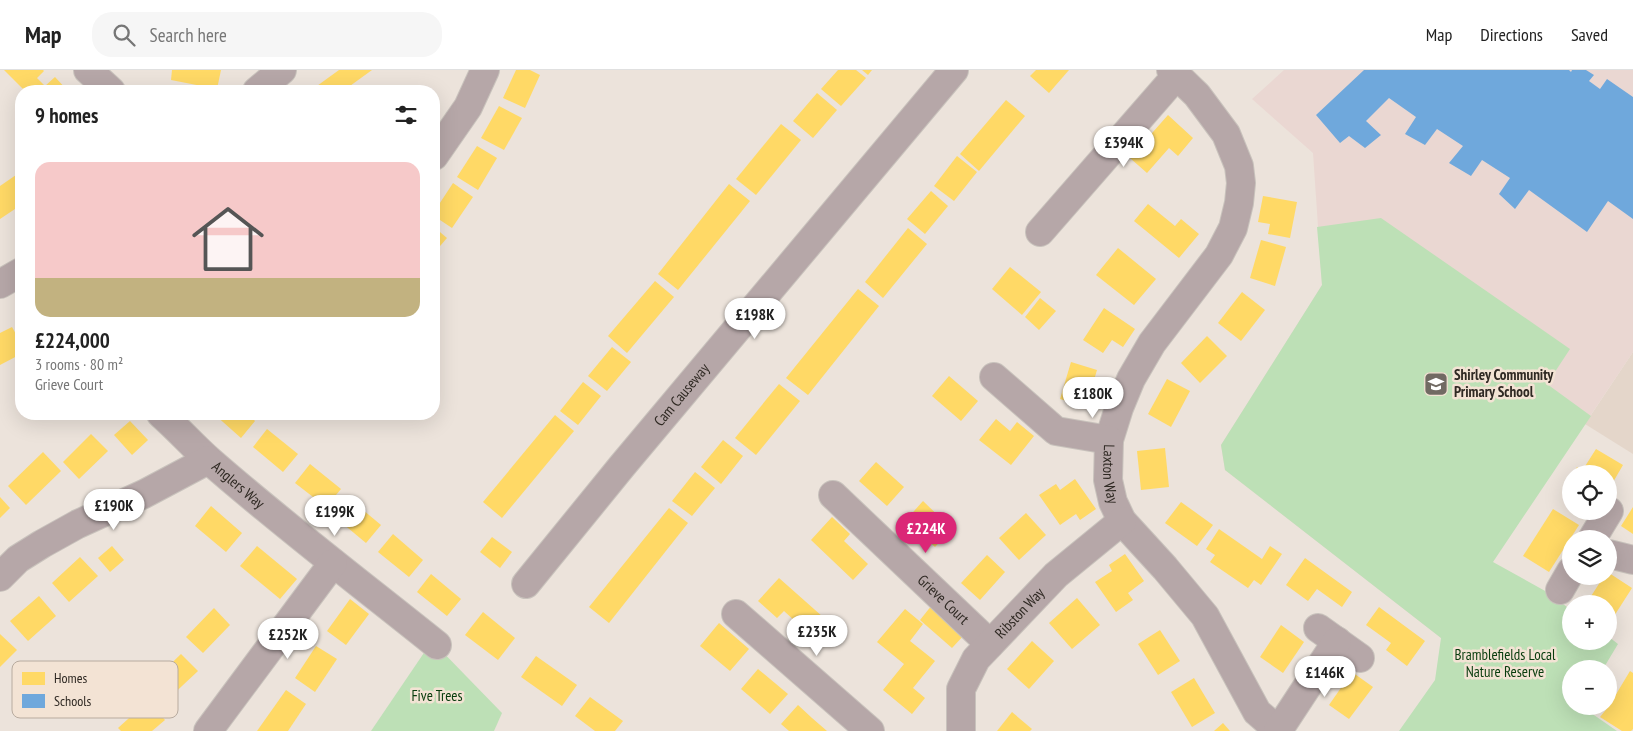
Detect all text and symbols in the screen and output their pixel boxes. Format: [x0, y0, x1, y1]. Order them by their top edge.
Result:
search box [92, 12, 442, 57]
text: Map [25, 19, 62, 50]
icon: search [110, 21, 138, 49]
text: Search here [150, 23, 227, 47]
text: Map [1426, 23, 1452, 46]
text: Directions [1480, 23, 1543, 46]
text: Saved [1571, 23, 1608, 46]
icon: filters [392, 101, 420, 129]
text: 9 homes [35, 102, 98, 129]
pin: £394K [1089, 126, 1159, 168]
text: £394K [1105, 132, 1143, 152]
icon: home [183, 194, 273, 284]
pin: £198K [720, 298, 790, 340]
text: £198K [736, 304, 774, 324]
text: £224,000 [35, 327, 110, 354]
text: 3 rooms · 80 m² [35, 354, 123, 374]
street label: Cam Causeway [649, 359, 713, 430]
place label: Shirley Community Primary School [1454, 365, 1554, 401]
school or university icon: Shirley Community Primary School [1423, 371, 1449, 397]
text: Grieve Court [35, 374, 103, 394]
pin: £180K [1058, 376, 1128, 419]
text: £180K [1074, 383, 1112, 403]
street label: Laxton Way [1099, 444, 1123, 506]
street label: Anglers Way [208, 457, 269, 513]
map controls [1562, 465, 1617, 715]
button: locate [1562, 465, 1617, 520]
pin: £190K [79, 488, 149, 531]
pin: £199K [300, 494, 370, 537]
text: £190K [95, 495, 133, 515]
text: £199K [316, 501, 354, 521]
pin: £224K [891, 512, 961, 554]
text: £224K [907, 518, 945, 538]
button: layers [1562, 530, 1617, 585]
street label: Grieve Court [914, 570, 973, 628]
street label: Ribston Way [991, 583, 1048, 642]
button: + [1562, 595, 1617, 650]
pin: £235K [782, 614, 852, 657]
pin: £252K [253, 618, 323, 660]
text: £235K [798, 621, 836, 641]
text: £252K [269, 624, 307, 644]
park label: Bramblefields Local Nature Reserve [1454, 645, 1556, 681]
pin: £146K [1290, 656, 1360, 698]
button: − [1562, 660, 1617, 715]
legend [12, 661, 178, 718]
text: £146K [1306, 662, 1344, 682]
text: Homes [54, 669, 87, 687]
park label: Five Trees [411, 686, 463, 705]
text: Schools [54, 692, 91, 710]

